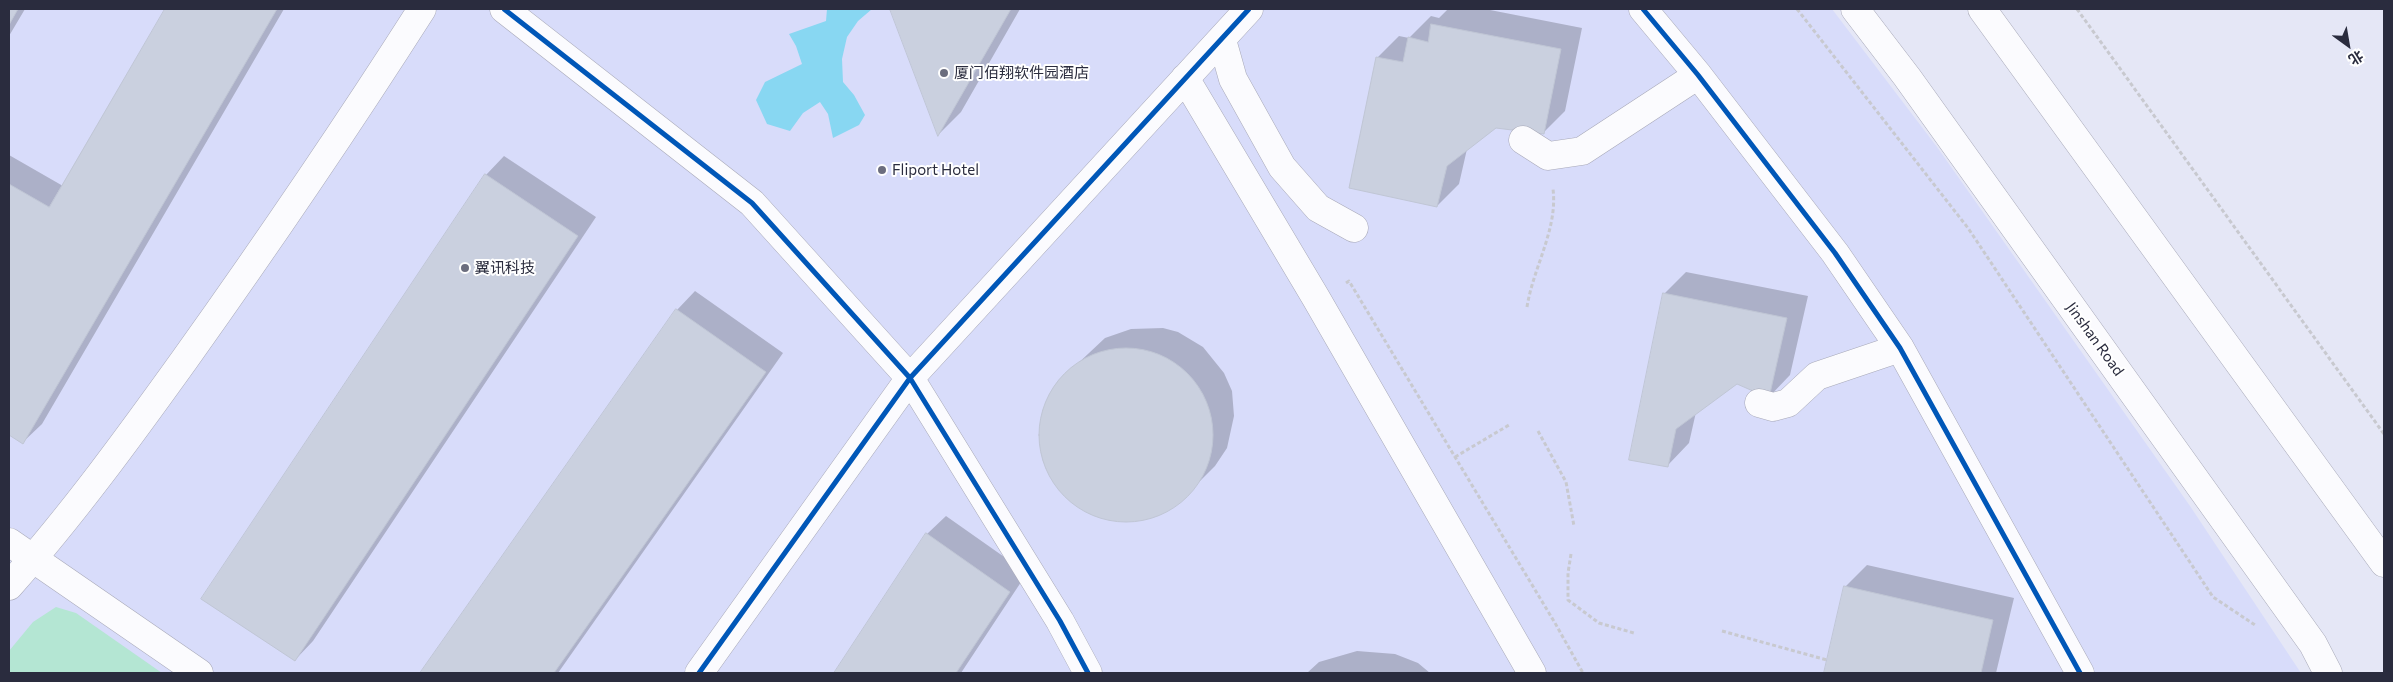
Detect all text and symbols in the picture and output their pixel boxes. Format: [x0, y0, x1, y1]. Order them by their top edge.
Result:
north arrow [2323, 20, 2373, 70]
text: 北 [2346, 47, 2367, 69]
place label: 厦门佰翔软件园酒店 [954, 64, 1089, 82]
marker: 厦门佰翔软件园酒店 [938, 67, 950, 79]
place label: Fliport Hotel [892, 161, 979, 179]
marker: Fliport Hotel [876, 164, 888, 176]
place label: 翼讯科技 [475, 259, 535, 277]
marker: 翼讯科技 [459, 262, 471, 274]
street label: Jinshan Road [2062, 299, 2128, 379]

